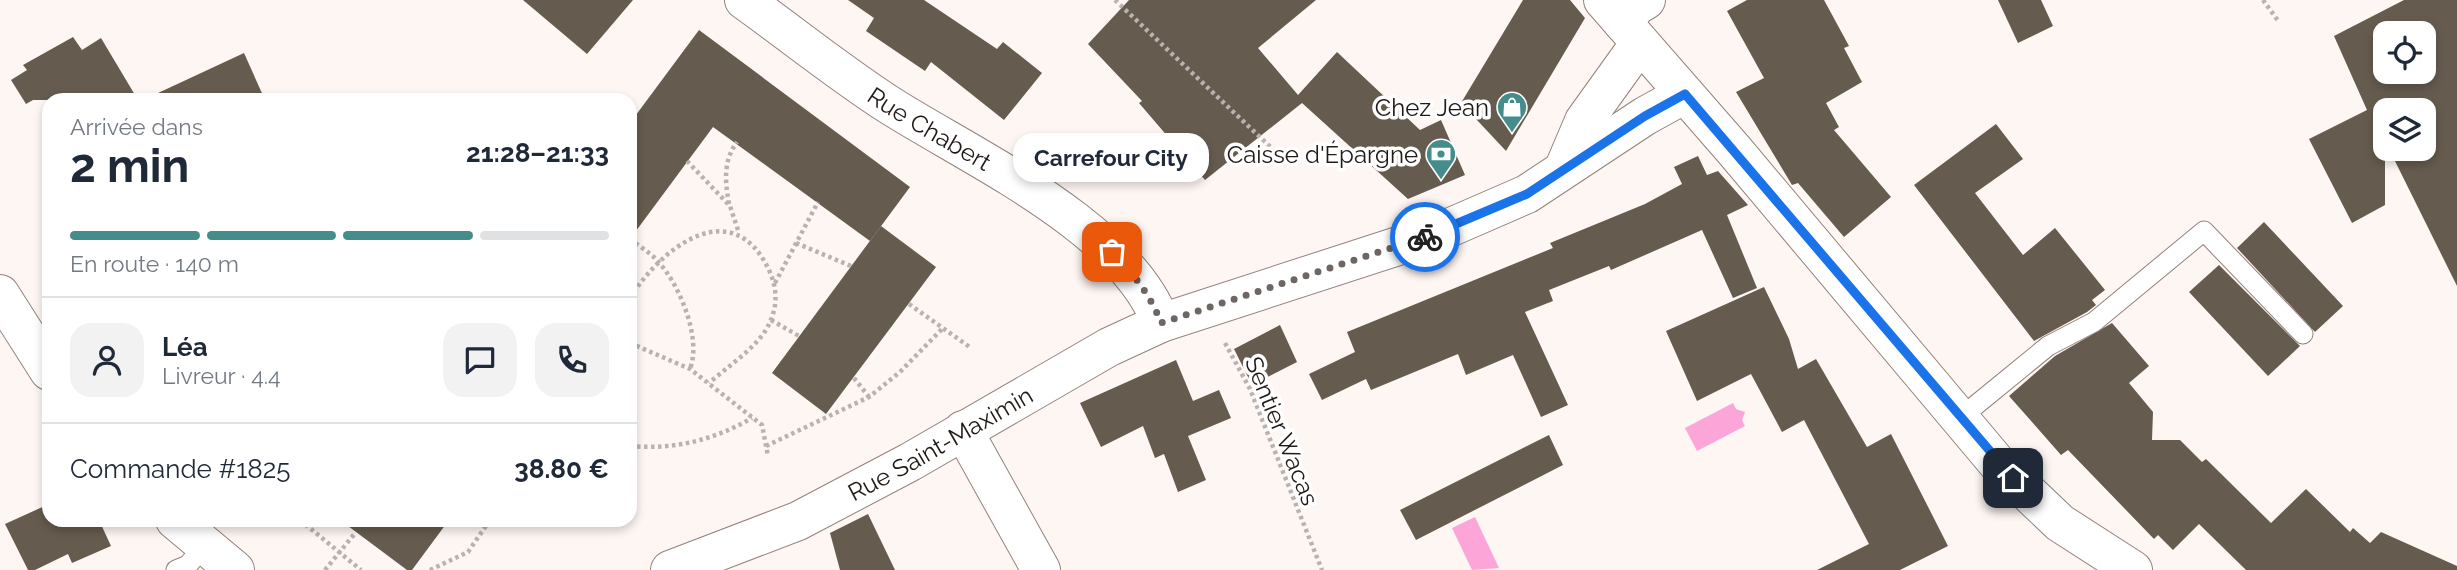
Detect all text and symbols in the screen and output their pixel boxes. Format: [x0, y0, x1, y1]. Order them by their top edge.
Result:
map controls [2373, 21, 2436, 161]
button: locate [2373, 21, 2436, 84]
street label: Rue Chabert [862, 80, 997, 176]
shop icon: Chez Jean [1495, 90, 1529, 134]
place label: Chez Jean [1375, 93, 1489, 122]
button: layers [2373, 98, 2436, 161]
text: Arrivée dans [70, 113, 203, 140]
callout: Carrefour City [1014, 133, 1210, 182]
bank icon: Caisse d'Épargne [1424, 137, 1458, 181]
text: 21:28–21:33 [466, 138, 609, 168]
text: 2 min [70, 139, 189, 193]
place label: Caisse d'Épargne [1227, 140, 1418, 169]
text: Carrefour City [1034, 144, 1188, 171]
courier [1390, 202, 1460, 272]
icon: bike [1406, 218, 1444, 256]
pin [1082, 222, 1142, 282]
icon: bag [1093, 233, 1131, 271]
text: En route · 140 m [70, 250, 239, 277]
button: person [70, 323, 144, 397]
button: chat [443, 323, 517, 397]
button: phone [535, 323, 609, 397]
text: Léa [162, 332, 208, 362]
street label: Sentier Wacas [1239, 352, 1325, 510]
text: Livreur · 4.4 [162, 362, 281, 389]
street label: Rue Saint-Maximin [843, 380, 1038, 507]
pin [1983, 448, 2043, 508]
text: Commande #1825 [70, 454, 290, 484]
text: 38.80 € [514, 454, 609, 484]
icon: home [1994, 459, 2032, 497]

